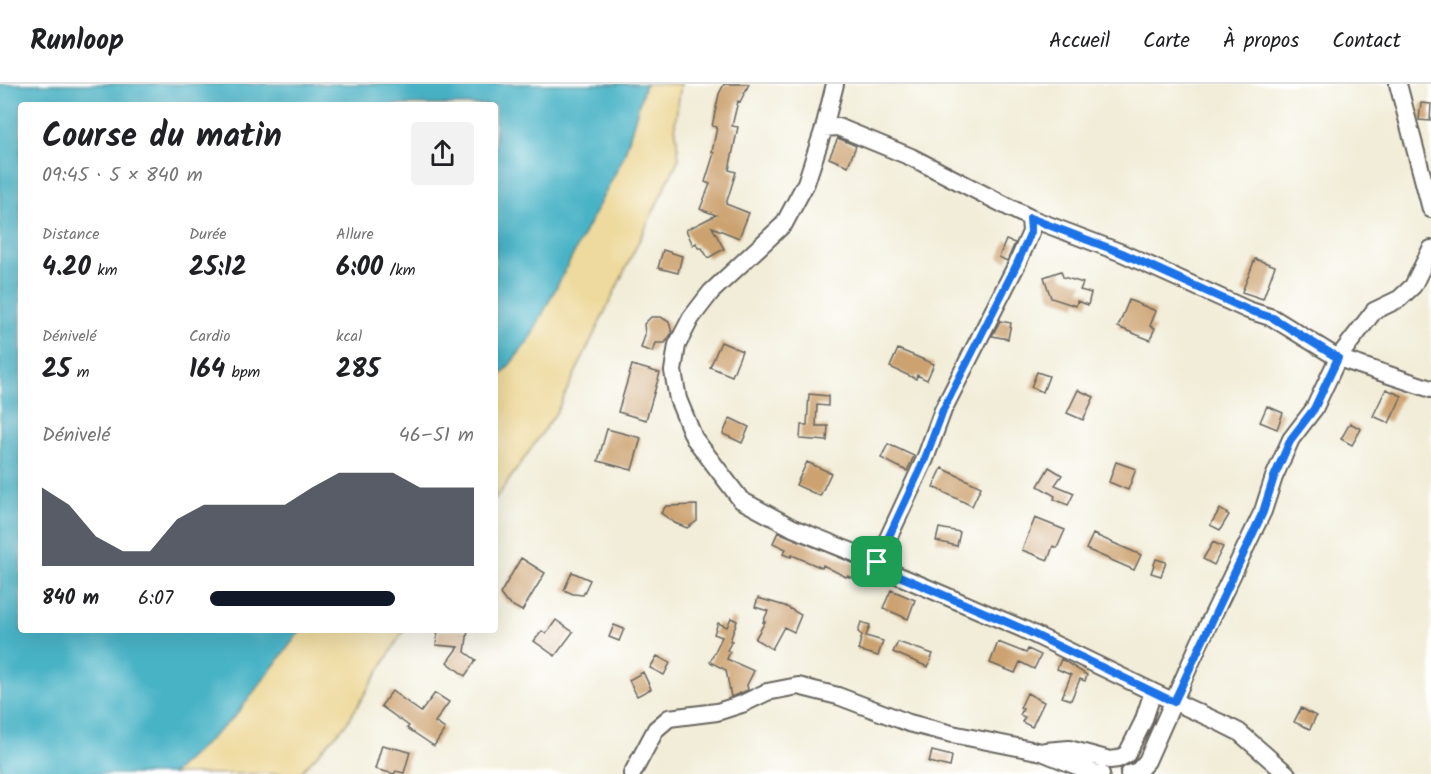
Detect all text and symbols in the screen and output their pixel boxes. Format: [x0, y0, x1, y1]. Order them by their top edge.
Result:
text: Runloop [30, 19, 124, 64]
text: Accueil [1049, 25, 1110, 58]
text: Carte [1143, 25, 1190, 58]
text: À propos [1223, 25, 1299, 58]
text: Contact [1332, 25, 1401, 58]
text: Course du matin [42, 111, 282, 164]
button: share [411, 122, 474, 185]
text: 09:45 · 5 × 840 m [42, 160, 203, 192]
text: Distance [42, 222, 100, 247]
text: Durée [189, 222, 227, 247]
text: Allure [336, 222, 374, 247]
text: 4.20 [42, 247, 91, 289]
text: 25:12 [189, 247, 247, 289]
text: 6:00 [336, 247, 383, 289]
text: km [91, 258, 117, 283]
text: /km [383, 258, 416, 283]
text: Dénivelé [42, 324, 97, 349]
text: Cardio [189, 324, 230, 349]
text: kcal [336, 324, 362, 349]
text: 25 [42, 349, 70, 391]
text: 164 [189, 349, 225, 391]
text: 285 [336, 349, 380, 391]
text: m [70, 360, 89, 385]
text: bpm [225, 360, 260, 385]
text: Dénivelé [42, 420, 110, 452]
text: 46–51 m [399, 420, 474, 452]
pin [851, 536, 902, 587]
icon: arrive [860, 545, 893, 578]
text: 840 m [42, 583, 99, 615]
text: 6:07 [138, 583, 173, 615]

